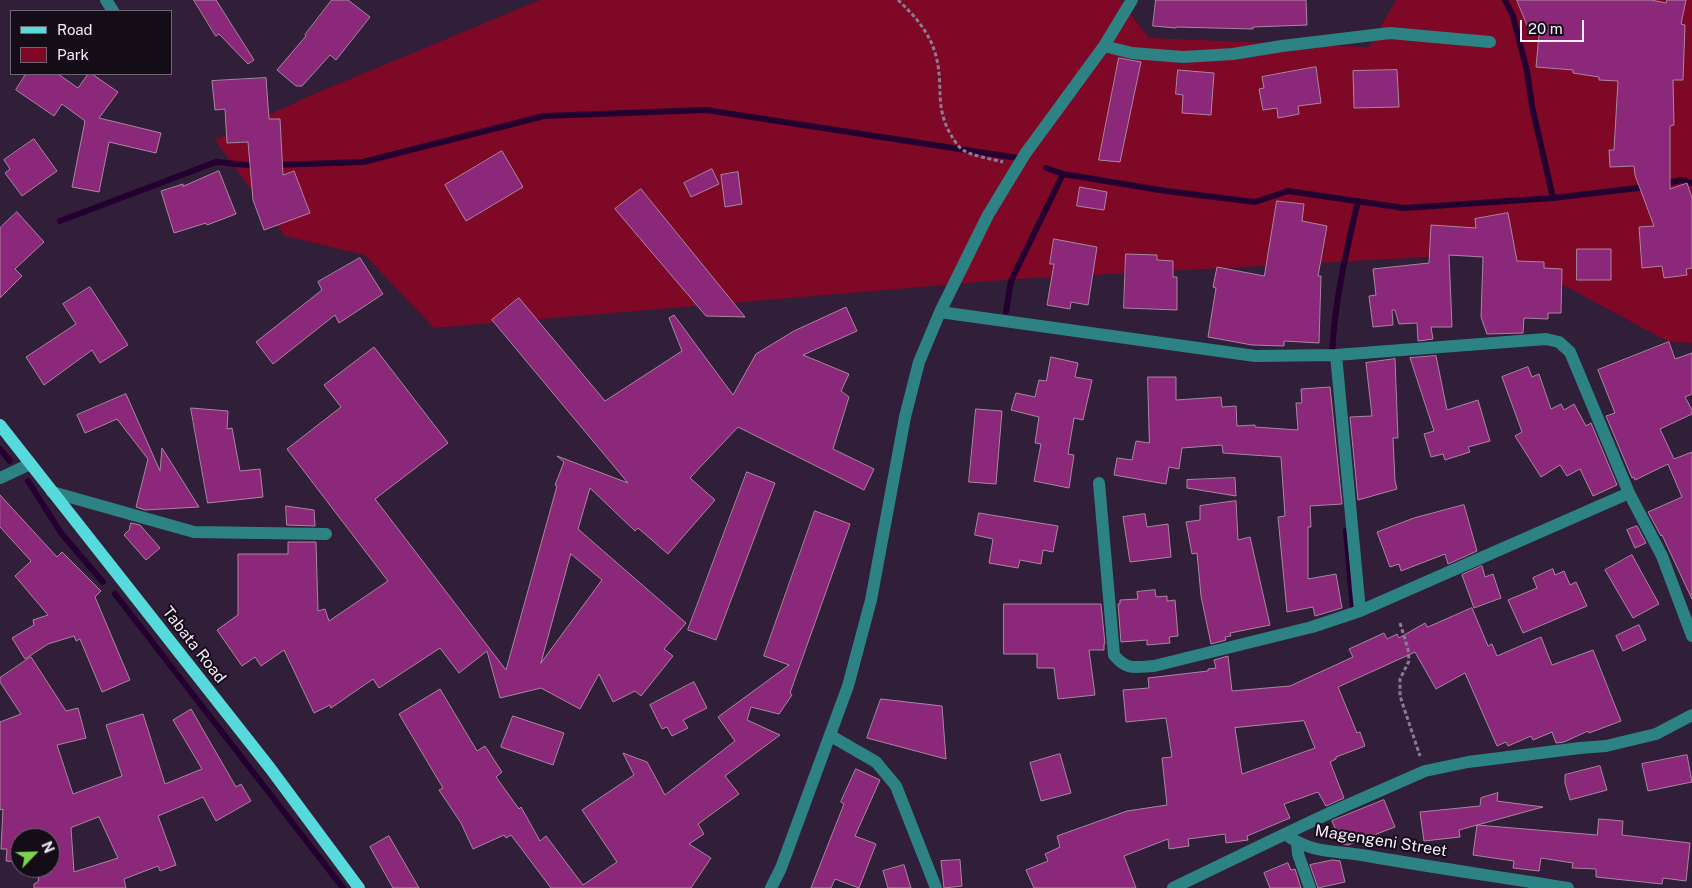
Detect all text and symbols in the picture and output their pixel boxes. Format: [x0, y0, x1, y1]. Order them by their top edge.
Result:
legend [10, 10, 172, 75]
scale bar [1522, 10, 1586, 42]
text: 20 m [1528, 20, 1563, 37]
text: Road [57, 21, 93, 38]
text: Park [57, 46, 89, 63]
street label: Tabata Road [158, 603, 230, 687]
street label: Magengeni Street [1314, 821, 1448, 861]
north arrow [10, 828, 60, 878]
text: N [38, 839, 57, 856]

